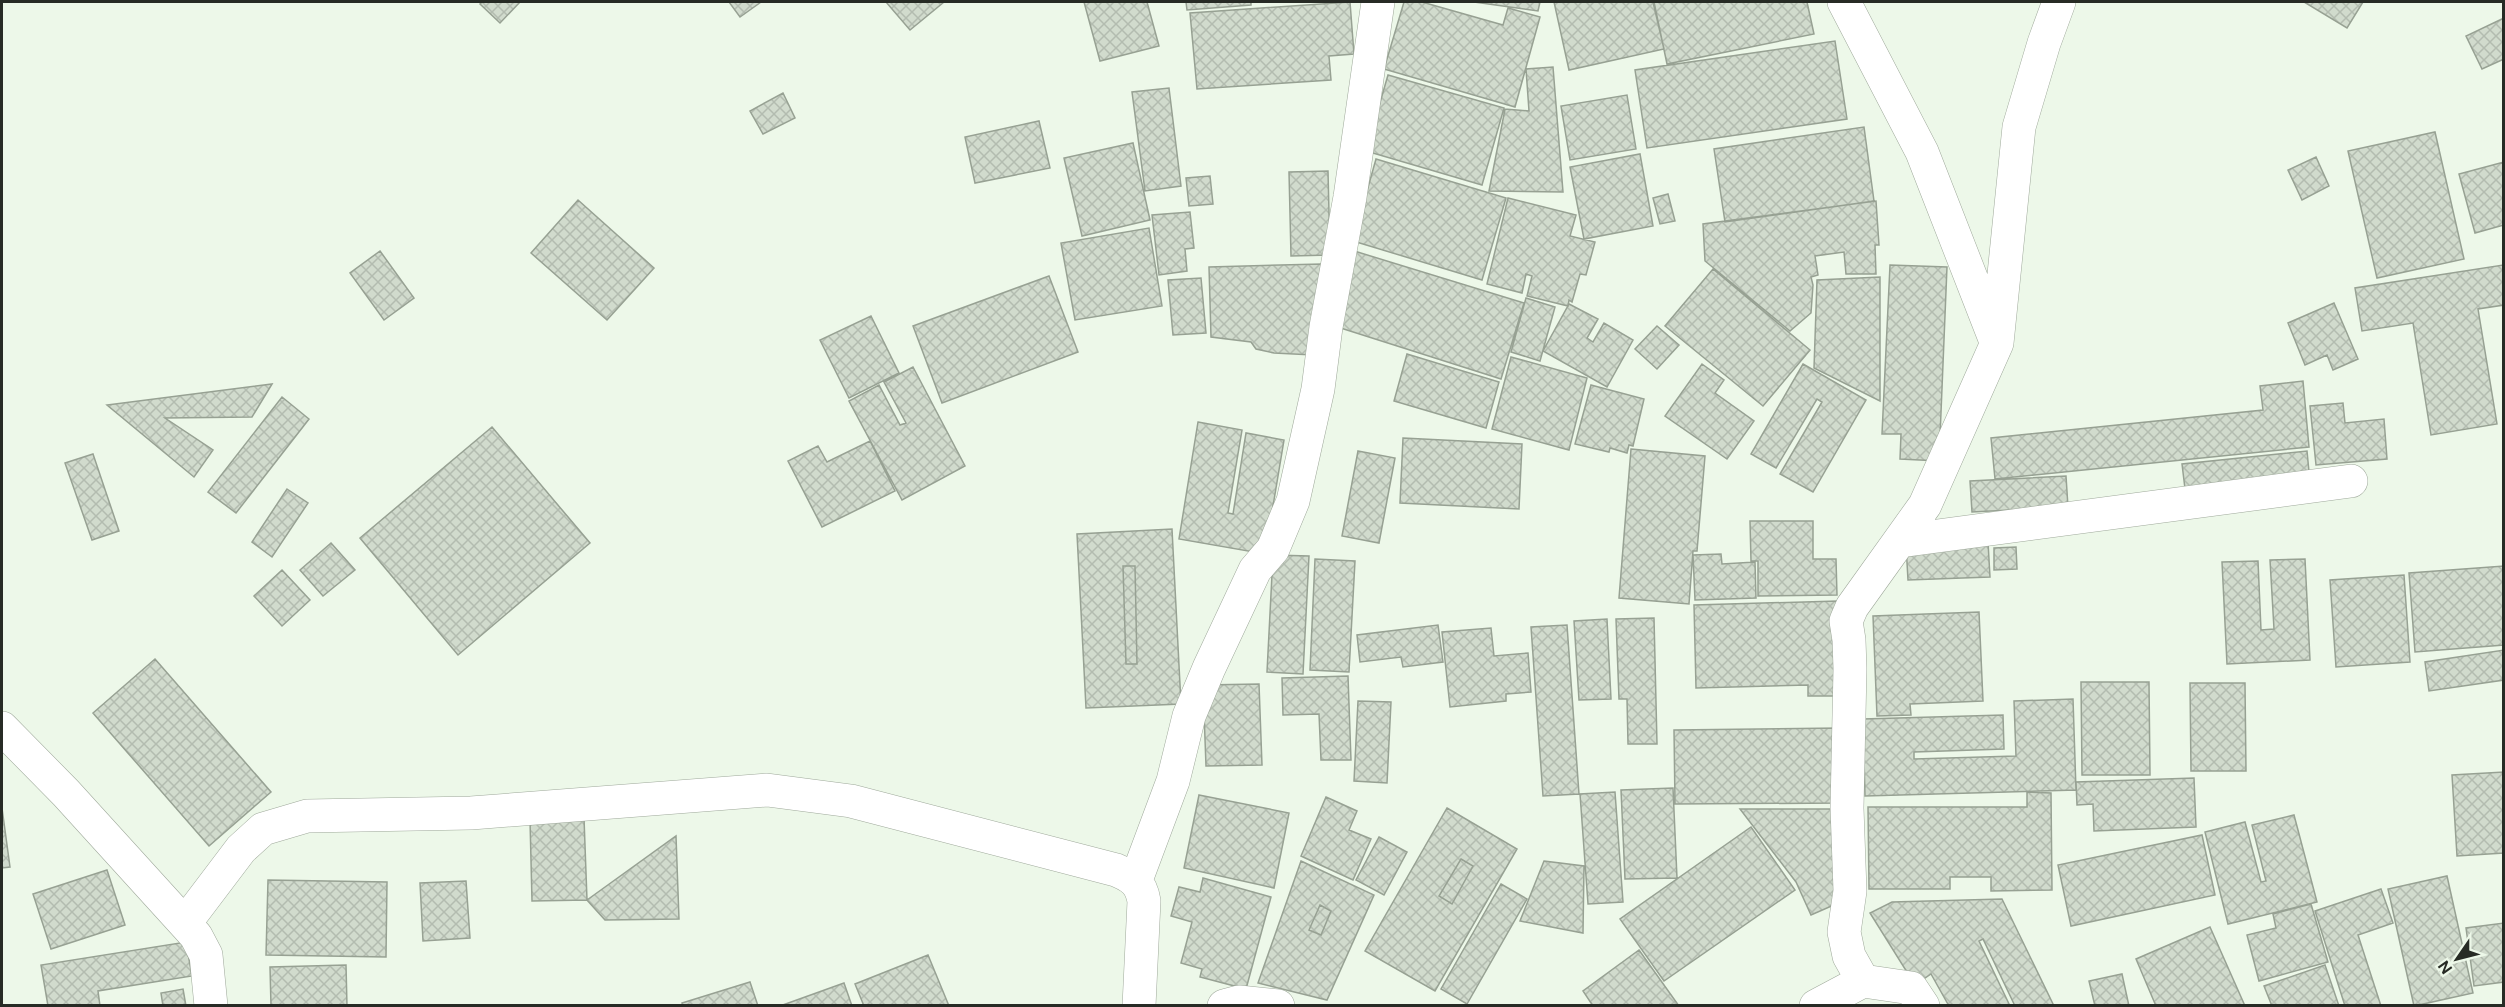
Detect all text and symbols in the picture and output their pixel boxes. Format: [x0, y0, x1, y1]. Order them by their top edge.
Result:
north arrow [2427, 929, 2487, 989]
text: N [2433, 957, 2457, 978]

